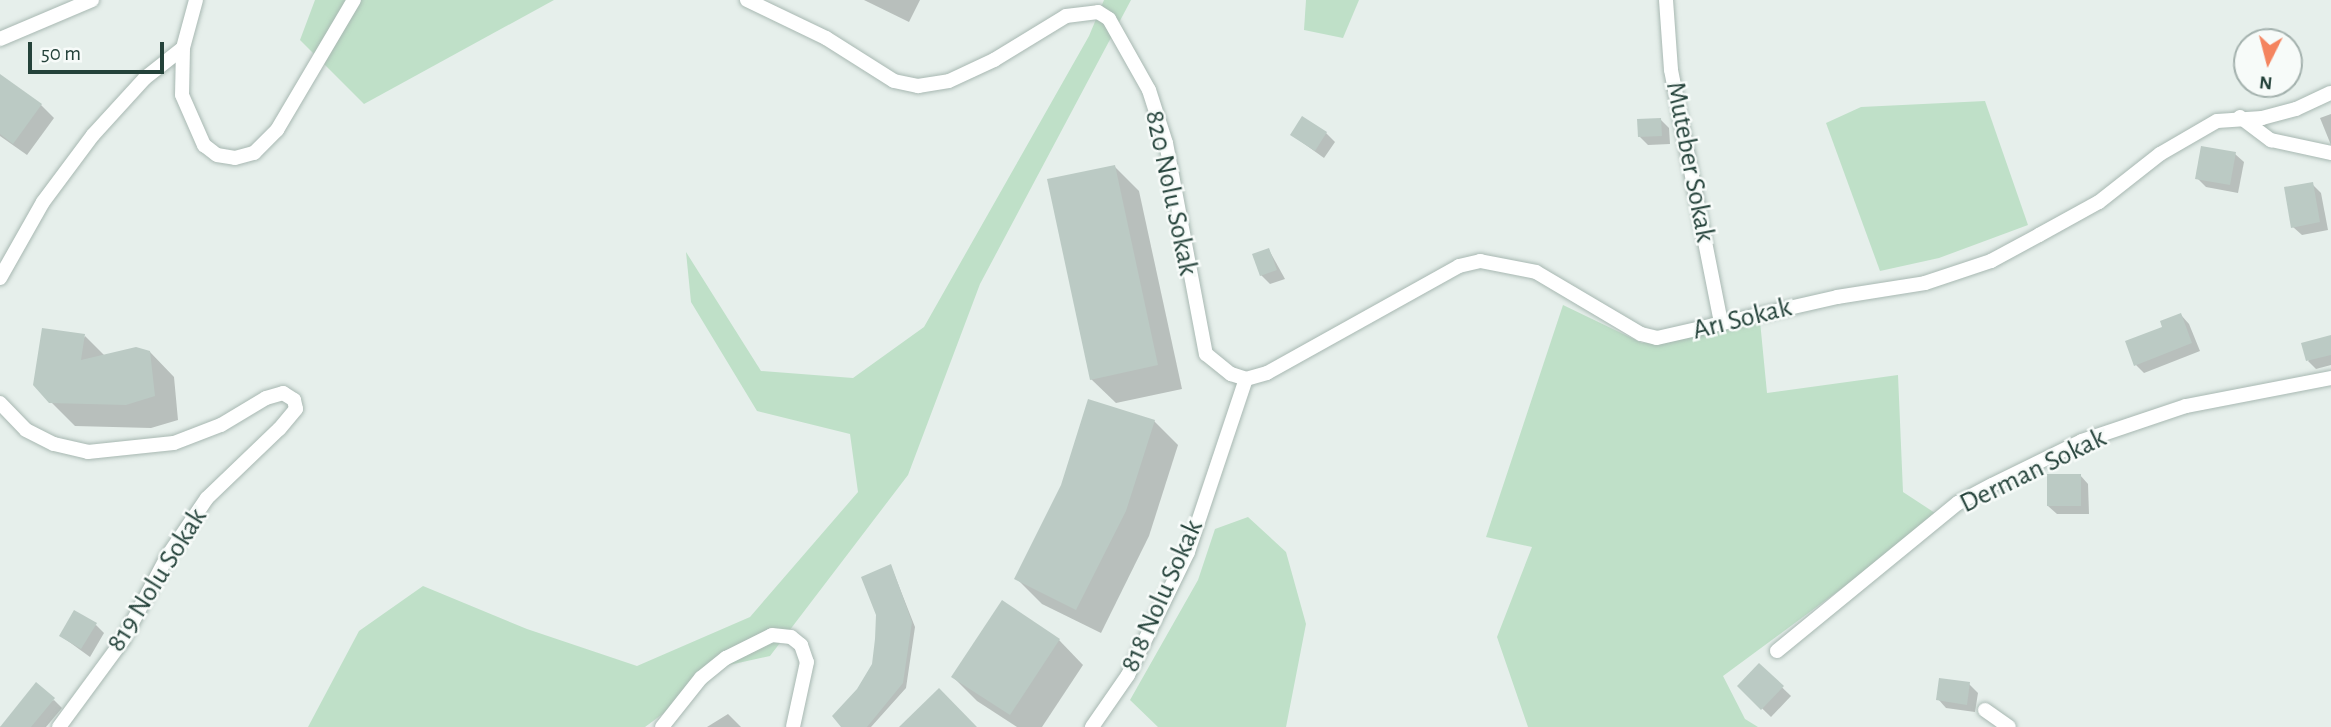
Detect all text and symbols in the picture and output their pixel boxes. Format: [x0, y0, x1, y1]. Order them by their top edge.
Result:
scale bar [32, 28, 168, 72]
north arrow [2233, 28, 2303, 98]
text: 50 m [41, 43, 81, 64]
text: N [2258, 72, 2274, 93]
street label: Muteber Sokak [1658, 79, 1722, 245]
street label: 820 Nolu Sokak [1137, 107, 1205, 279]
street label: Arı Sokak [1689, 291, 1795, 347]
street label: Derman Sokak [1954, 421, 2112, 521]
street label: 819 Nolu Sokak [100, 502, 214, 658]
street label: 818 Nolu Sokak [1113, 515, 1211, 677]

